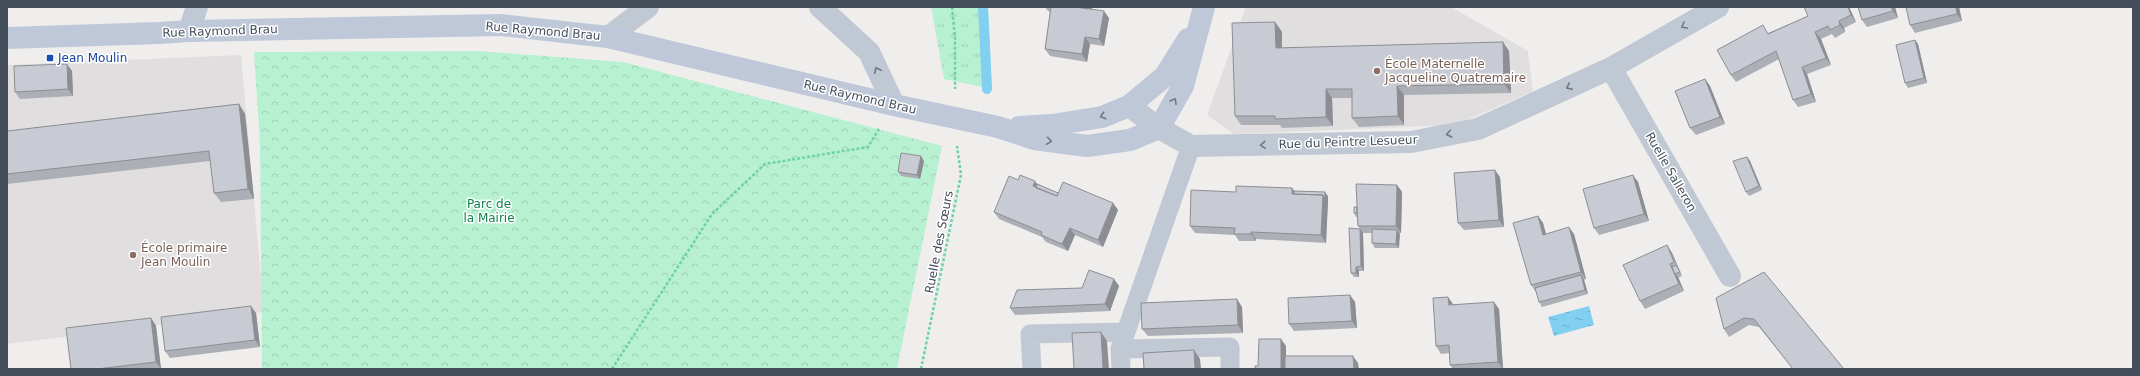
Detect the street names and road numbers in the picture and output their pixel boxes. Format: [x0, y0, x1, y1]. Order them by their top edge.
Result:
street label: Rue Raymond Brau [485, 19, 601, 43]
street label: Rue Raymond Brau [162, 22, 278, 40]
street label: Rue Raymond Brau [802, 77, 918, 117]
street label: Ruelle Salleron [1643, 130, 1699, 214]
street label: Rue du Peintre Lesueur [1278, 133, 1418, 151]
street label: Ruelle des Sœurs [922, 189, 956, 295]

